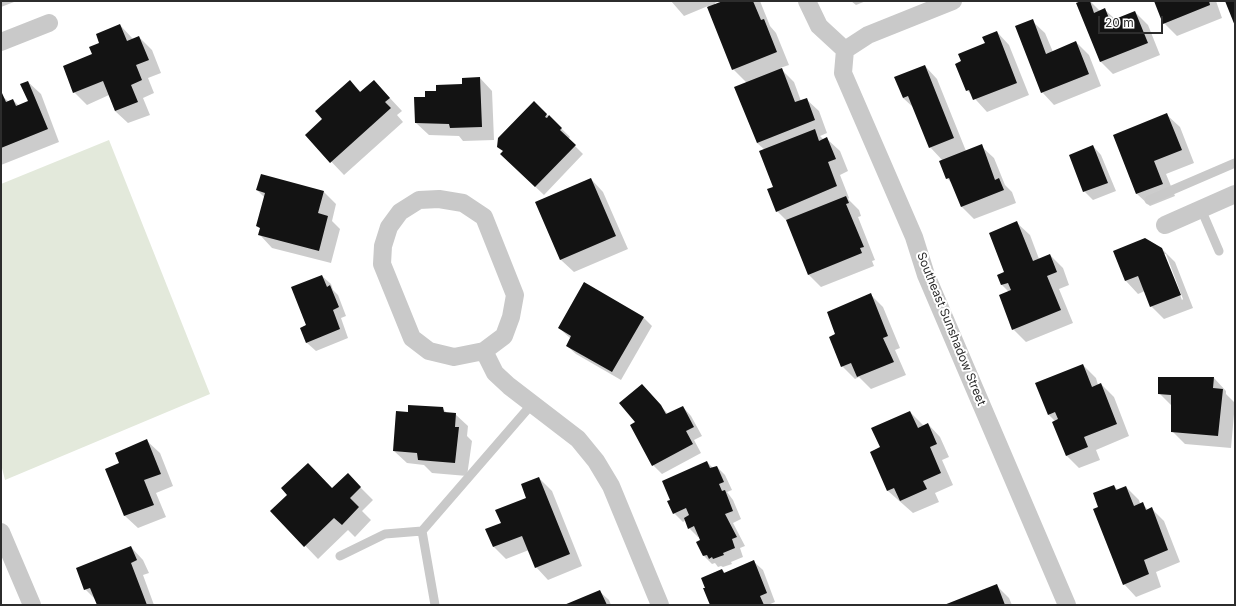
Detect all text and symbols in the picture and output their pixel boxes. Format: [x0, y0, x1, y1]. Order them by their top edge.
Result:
scale bar [1100, 8, 1165, 34]
text: 20 m [1105, 15, 1134, 30]
street label: Southeast Sunshadow Street [914, 250, 988, 408]

